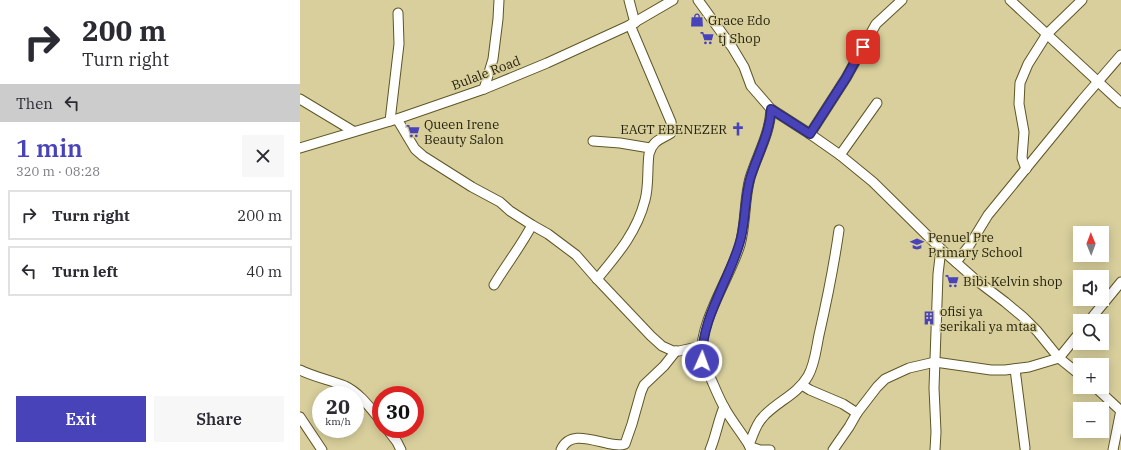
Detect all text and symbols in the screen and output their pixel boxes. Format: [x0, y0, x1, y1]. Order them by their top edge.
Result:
text: 200 m [82, 12, 166, 49]
shop icon: Grace Edo [689, 12, 705, 28]
place label: Grace Edo [708, 12, 770, 29]
icon: right [16, 16, 68, 68]
supermarket icon: tj Shop [699, 30, 715, 46]
place label: tj Shop [718, 30, 761, 47]
pin [846, 30, 880, 64]
icon: arrive [852, 36, 874, 58]
text: Turn right [82, 48, 169, 71]
street label: Bulale Road [449, 52, 523, 94]
icon: left [61, 92, 83, 114]
text: Then [16, 94, 53, 113]
place label: Queen Irene Beauty Salon [424, 116, 504, 148]
place label: EAGT EBENEZER [620, 121, 727, 138]
church icon: EAGT EBENEZER [730, 121, 746, 137]
supermarket icon: Queen Irene Beauty Salon [405, 123, 421, 139]
text: 1 min [16, 132, 83, 164]
button: close [242, 135, 284, 177]
text: 320 m · 08:28 [16, 163, 100, 180]
icon: right [18, 204, 40, 226]
text: Turn right [52, 206, 130, 225]
text: 200 m [237, 206, 282, 225]
north arrow [1073, 226, 1109, 262]
map controls [1073, 226, 1109, 438]
place label: Penuel Pre Primary School [928, 229, 1023, 261]
school or university icon: Penuel Pre Primary School [909, 236, 925, 252]
icon: left [18, 260, 40, 282]
text: Turn left [52, 262, 118, 281]
text: 40 m [246, 262, 282, 281]
button: sound [1073, 270, 1109, 306]
supermarket icon: Bibi Kelvin shop [944, 273, 960, 289]
place label: Bibi Kelvin shop [963, 273, 1063, 290]
place label: ofisi ya serikali ya mtaa [940, 303, 1037, 335]
building icon: ofisi ya serikali ya mtaa [921, 310, 937, 326]
button: search [1073, 314, 1109, 350]
position arrow [681, 340, 723, 382]
button: + [1073, 358, 1109, 394]
speed limit sign: 30 [372, 386, 424, 438]
text: 20 [326, 393, 350, 420]
button: Exit [16, 396, 146, 442]
button: Share [154, 396, 284, 442]
button: − [1073, 402, 1109, 438]
text: km/h [325, 415, 351, 428]

